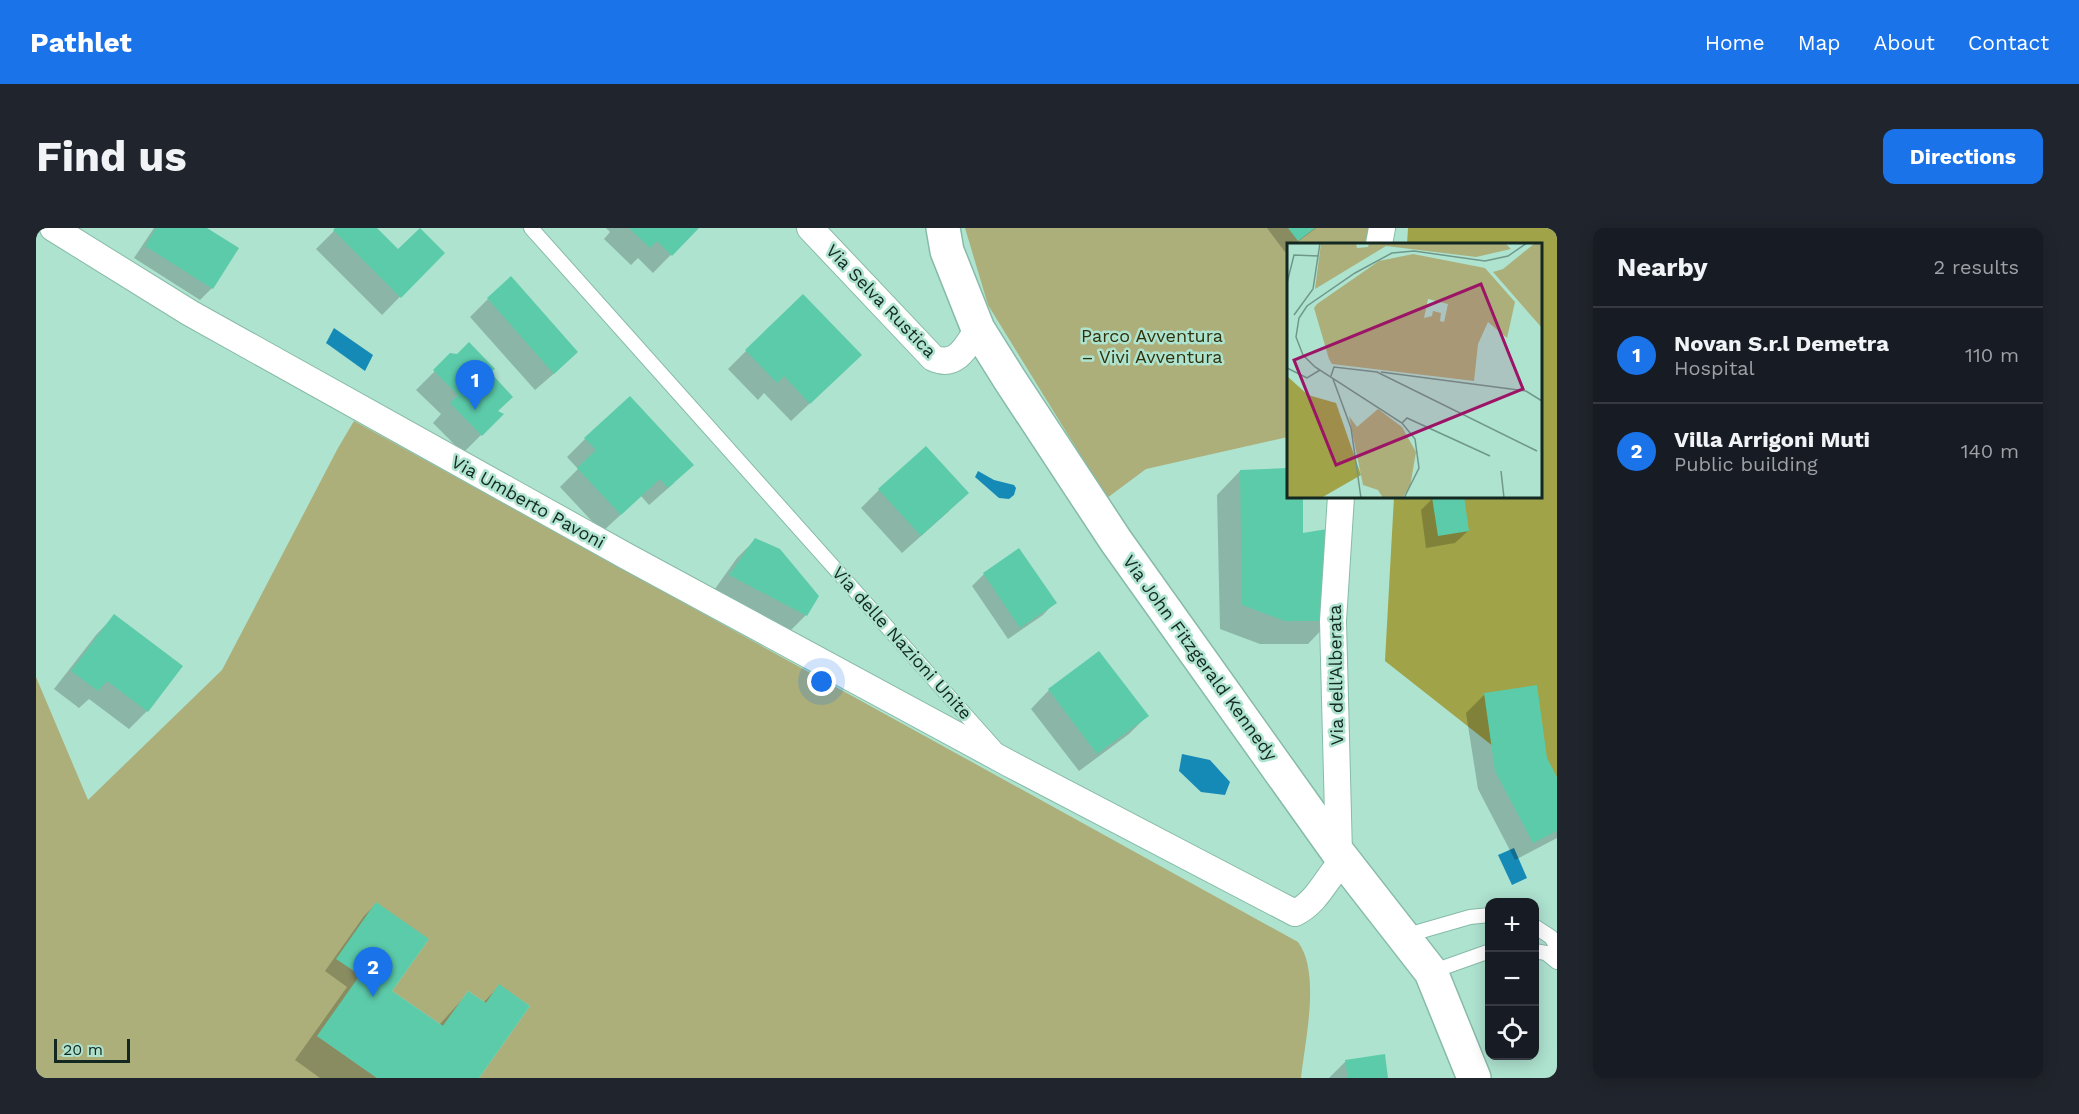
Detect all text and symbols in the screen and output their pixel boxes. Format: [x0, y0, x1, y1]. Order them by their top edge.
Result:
text: Pathlet [30, 26, 132, 59]
text: Home [1705, 30, 1765, 55]
text: Map [1798, 30, 1841, 55]
text: About [1874, 30, 1935, 55]
text: Contact [1968, 30, 2049, 55]
button: Directions [1883, 129, 2043, 184]
text: Find us [36, 132, 187, 181]
street label: Via Selva Rustica [822, 240, 941, 362]
inset map [1287, 243, 1542, 498]
text: Nearby [1617, 252, 1708, 282]
text: 2 results [1934, 255, 2019, 279]
park label: Parco Avventura – Vivi Avventura [1081, 325, 1223, 367]
text: Novan S.r.l Demetra [1674, 331, 1889, 356]
text: 1 [1632, 343, 1641, 367]
text: 110 m [1965, 343, 2019, 367]
text: Hospital [1674, 356, 1755, 380]
pin: 1 [456, 360, 494, 410]
text: Villa Arrigoni Muti [1674, 427, 1870, 452]
text: 2 [1631, 439, 1642, 463]
text: 140 m [1961, 439, 2019, 463]
street label: Via Umberto Pavoni [448, 451, 609, 552]
text: Public building [1674, 452, 1818, 476]
street label: Via John Fitzgerald Kennedy [1119, 551, 1282, 765]
street label: Via delle Nazioni Unite [828, 562, 977, 724]
street label: Via dell'Alberata [1324, 604, 1347, 746]
your location [807, 667, 836, 696]
map controls [1485, 898, 1539, 1060]
button: + [1485, 898, 1539, 952]
pin: 2 [354, 948, 392, 997]
button: − [1485, 952, 1539, 1006]
button: locate [1485, 1006, 1539, 1060]
scale bar [54, 1036, 130, 1064]
text: 20 m [63, 1040, 103, 1059]

